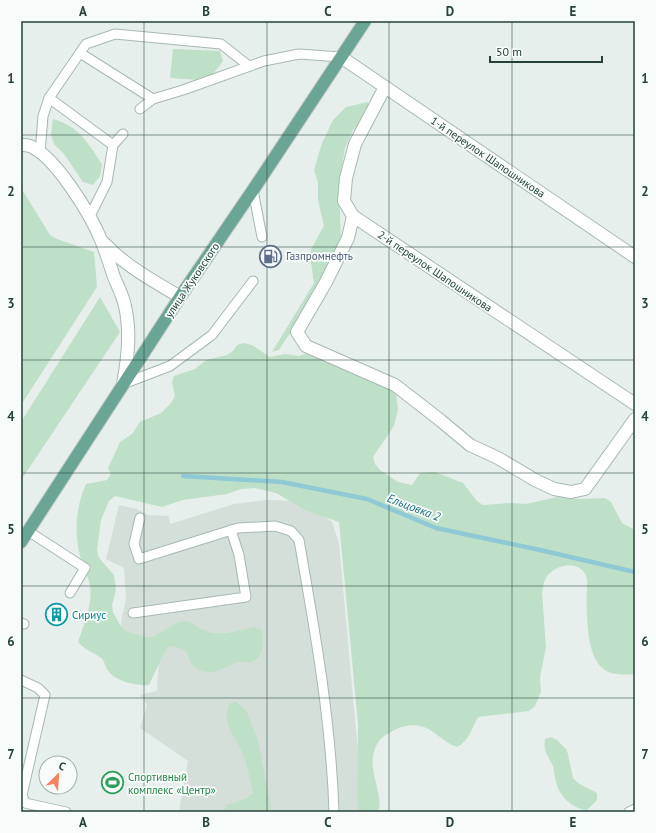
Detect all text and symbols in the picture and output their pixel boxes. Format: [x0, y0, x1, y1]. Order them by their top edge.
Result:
text: A [79, 3, 87, 20]
text: B [202, 3, 210, 20]
text: C [324, 3, 332, 20]
text: D [446, 3, 454, 20]
text: E [570, 3, 577, 20]
scale bar [490, 38, 602, 64]
text: 50 m [496, 44, 522, 59]
text: 1 [7, 70, 15, 87]
text: 1 [641, 70, 649, 87]
street label: 1-й переулок Шапошникова [428, 113, 548, 201]
text: 2 [7, 183, 15, 200]
text: 2 [641, 183, 649, 200]
street label: 2-й переулок Шапошникова [375, 227, 495, 315]
street label: улица Жуковского [162, 240, 222, 320]
fuel station icon: Газпромнефть [258, 243, 284, 269]
place label: Газпромнефть [286, 249, 353, 263]
text: 3 [7, 295, 15, 312]
text: 3 [641, 295, 649, 312]
text: 4 [7, 408, 15, 425]
text: 4 [641, 408, 649, 425]
water label: Ельцовка 2 [385, 490, 443, 524]
text: 5 [7, 521, 15, 538]
text: 5 [641, 521, 649, 538]
building icon: Сириус [44, 602, 70, 628]
place label: Сириус [72, 608, 106, 622]
text: 6 [7, 633, 15, 650]
text: 6 [641, 633, 649, 650]
text: 7 [7, 746, 15, 763]
text: 7 [641, 746, 649, 763]
north arrow [38, 755, 78, 795]
text: С [56, 758, 68, 774]
sports icon: Спортивный комплекс «Центр» [99, 770, 125, 796]
place label: Спортивный комплекс «Центр» [128, 770, 216, 797]
text: A [79, 814, 87, 831]
text: B [202, 814, 210, 831]
text: C [324, 814, 332, 831]
text: D [446, 814, 454, 831]
text: E [570, 814, 577, 831]

